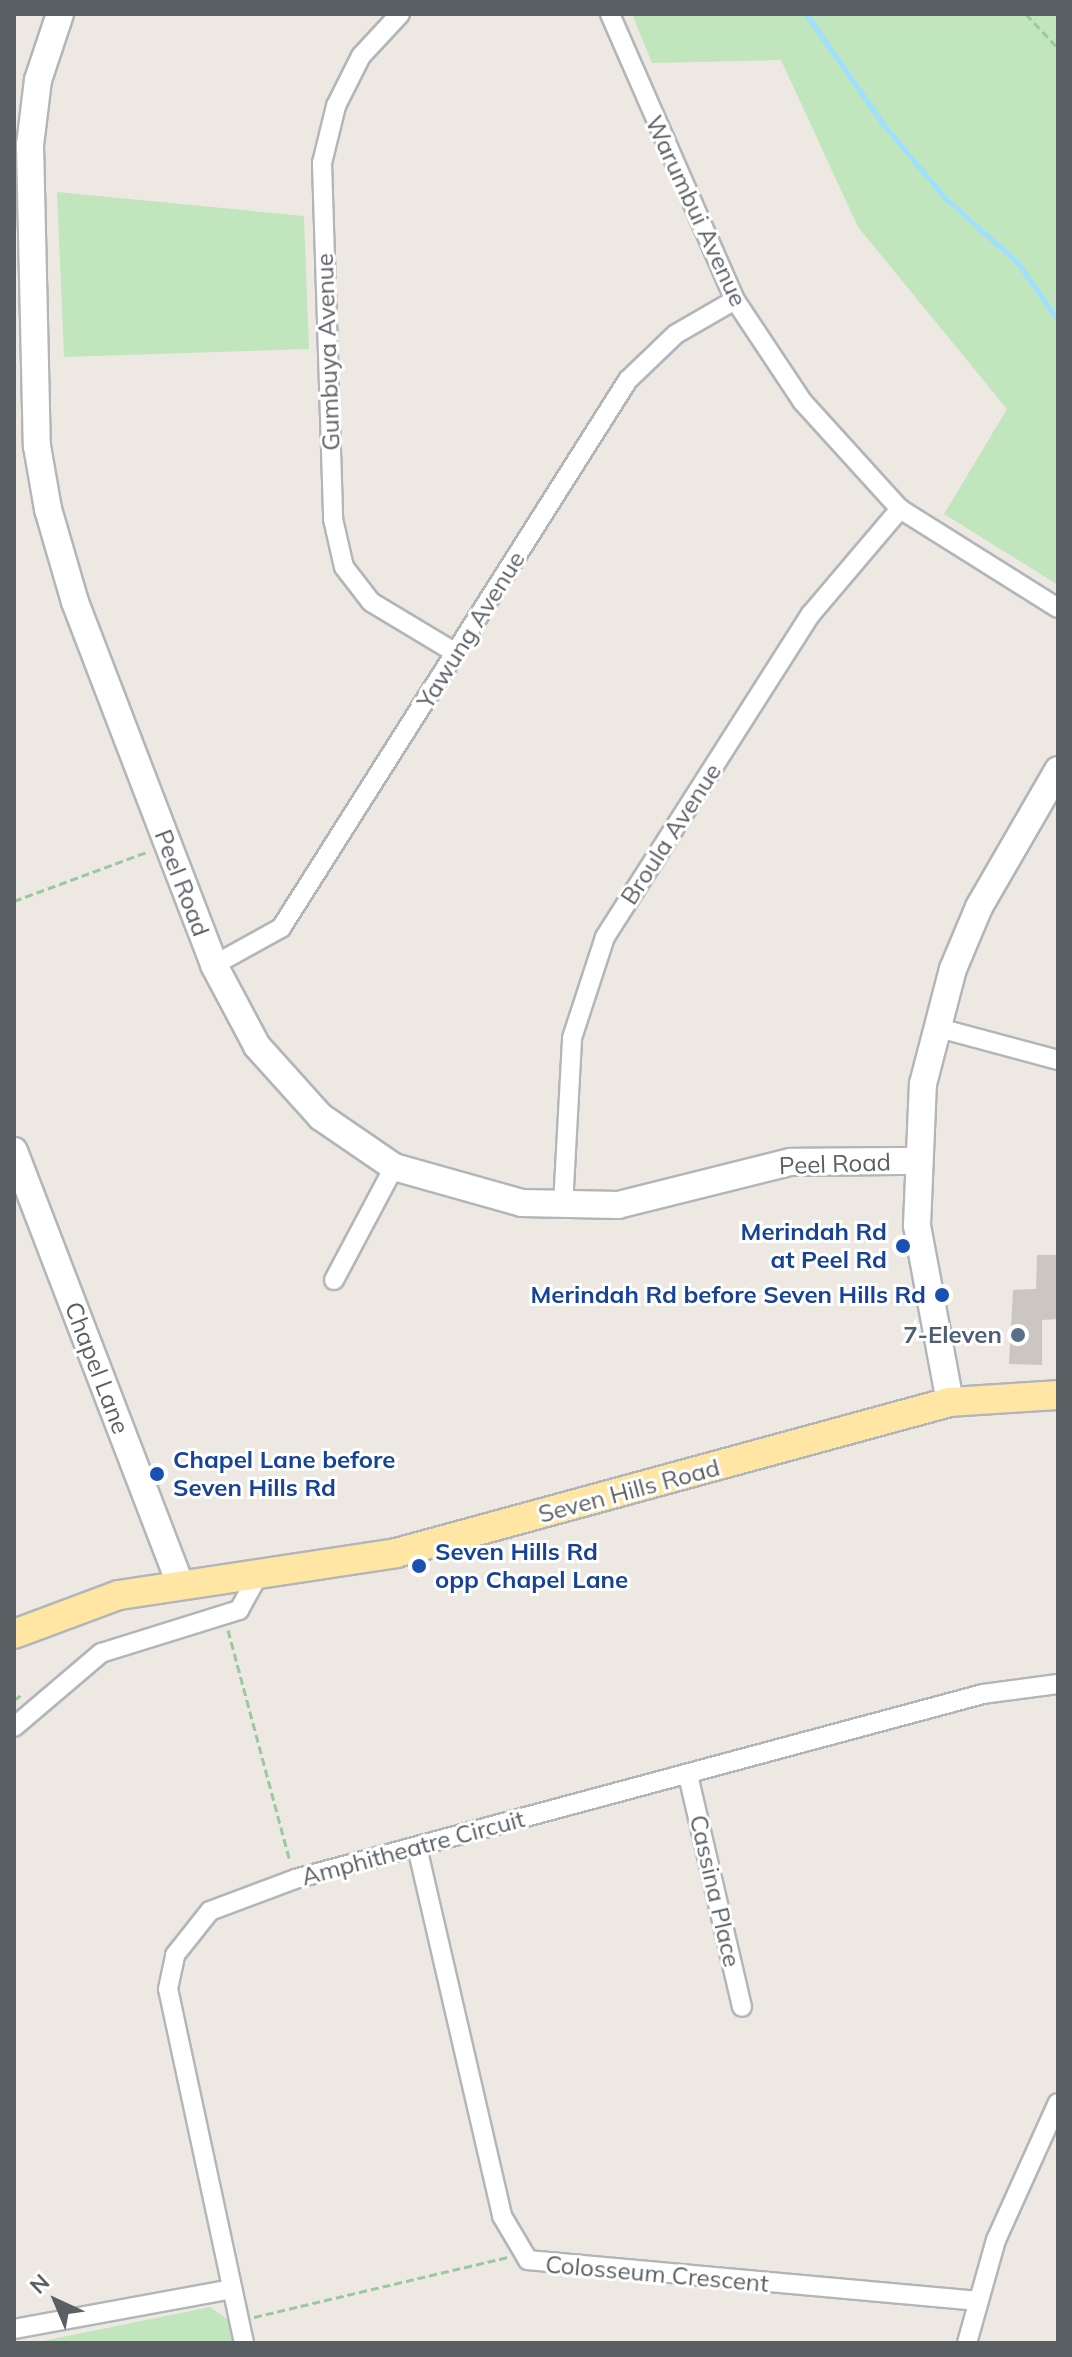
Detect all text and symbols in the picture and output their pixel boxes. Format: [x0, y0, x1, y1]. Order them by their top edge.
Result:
street label: Warumbui Avenue [639, 111, 753, 311]
street label: Gumbuya Avenue [310, 253, 346, 451]
street label: Yawung Avenue [411, 546, 531, 714]
street label: Broula Avenue [615, 758, 727, 910]
street label: Peel Road [148, 826, 216, 940]
street label: Peel Road [779, 1148, 891, 1180]
place label: Merindah Rd at Peel Rd [741, 1218, 887, 1274]
marker: Merindah Rd at Peel Rd [894, 1237, 912, 1255]
place label: Merindah Rd before Seven Hills Rd [530, 1281, 926, 1309]
marker: Merindah Rd before Seven Hills Rd [933, 1286, 951, 1304]
street label: Chapel Lane [59, 1298, 135, 1438]
place label: 7-Eleven [903, 1321, 1002, 1349]
marker: 7-Eleven [1009, 1326, 1027, 1344]
place label: Chapel Lane before Seven Hills Rd [173, 1446, 395, 1502]
street label: Seven Hills Road [535, 1453, 723, 1529]
marker: Chapel Lane before Seven Hills Rd [148, 1465, 166, 1483]
place label: Seven Hills Rd opp Chapel Lane [435, 1538, 628, 1594]
marker: Seven Hills Rd opp Chapel Lane [410, 1557, 428, 1575]
street label: Amphitheatre Circuit [298, 1804, 528, 1892]
street label: Cassina Place [684, 1812, 746, 1970]
street label: Colosseum Crescent [544, 2250, 770, 2298]
north arrow [16, 2261, 96, 2341]
text: N [24, 2268, 55, 2300]

